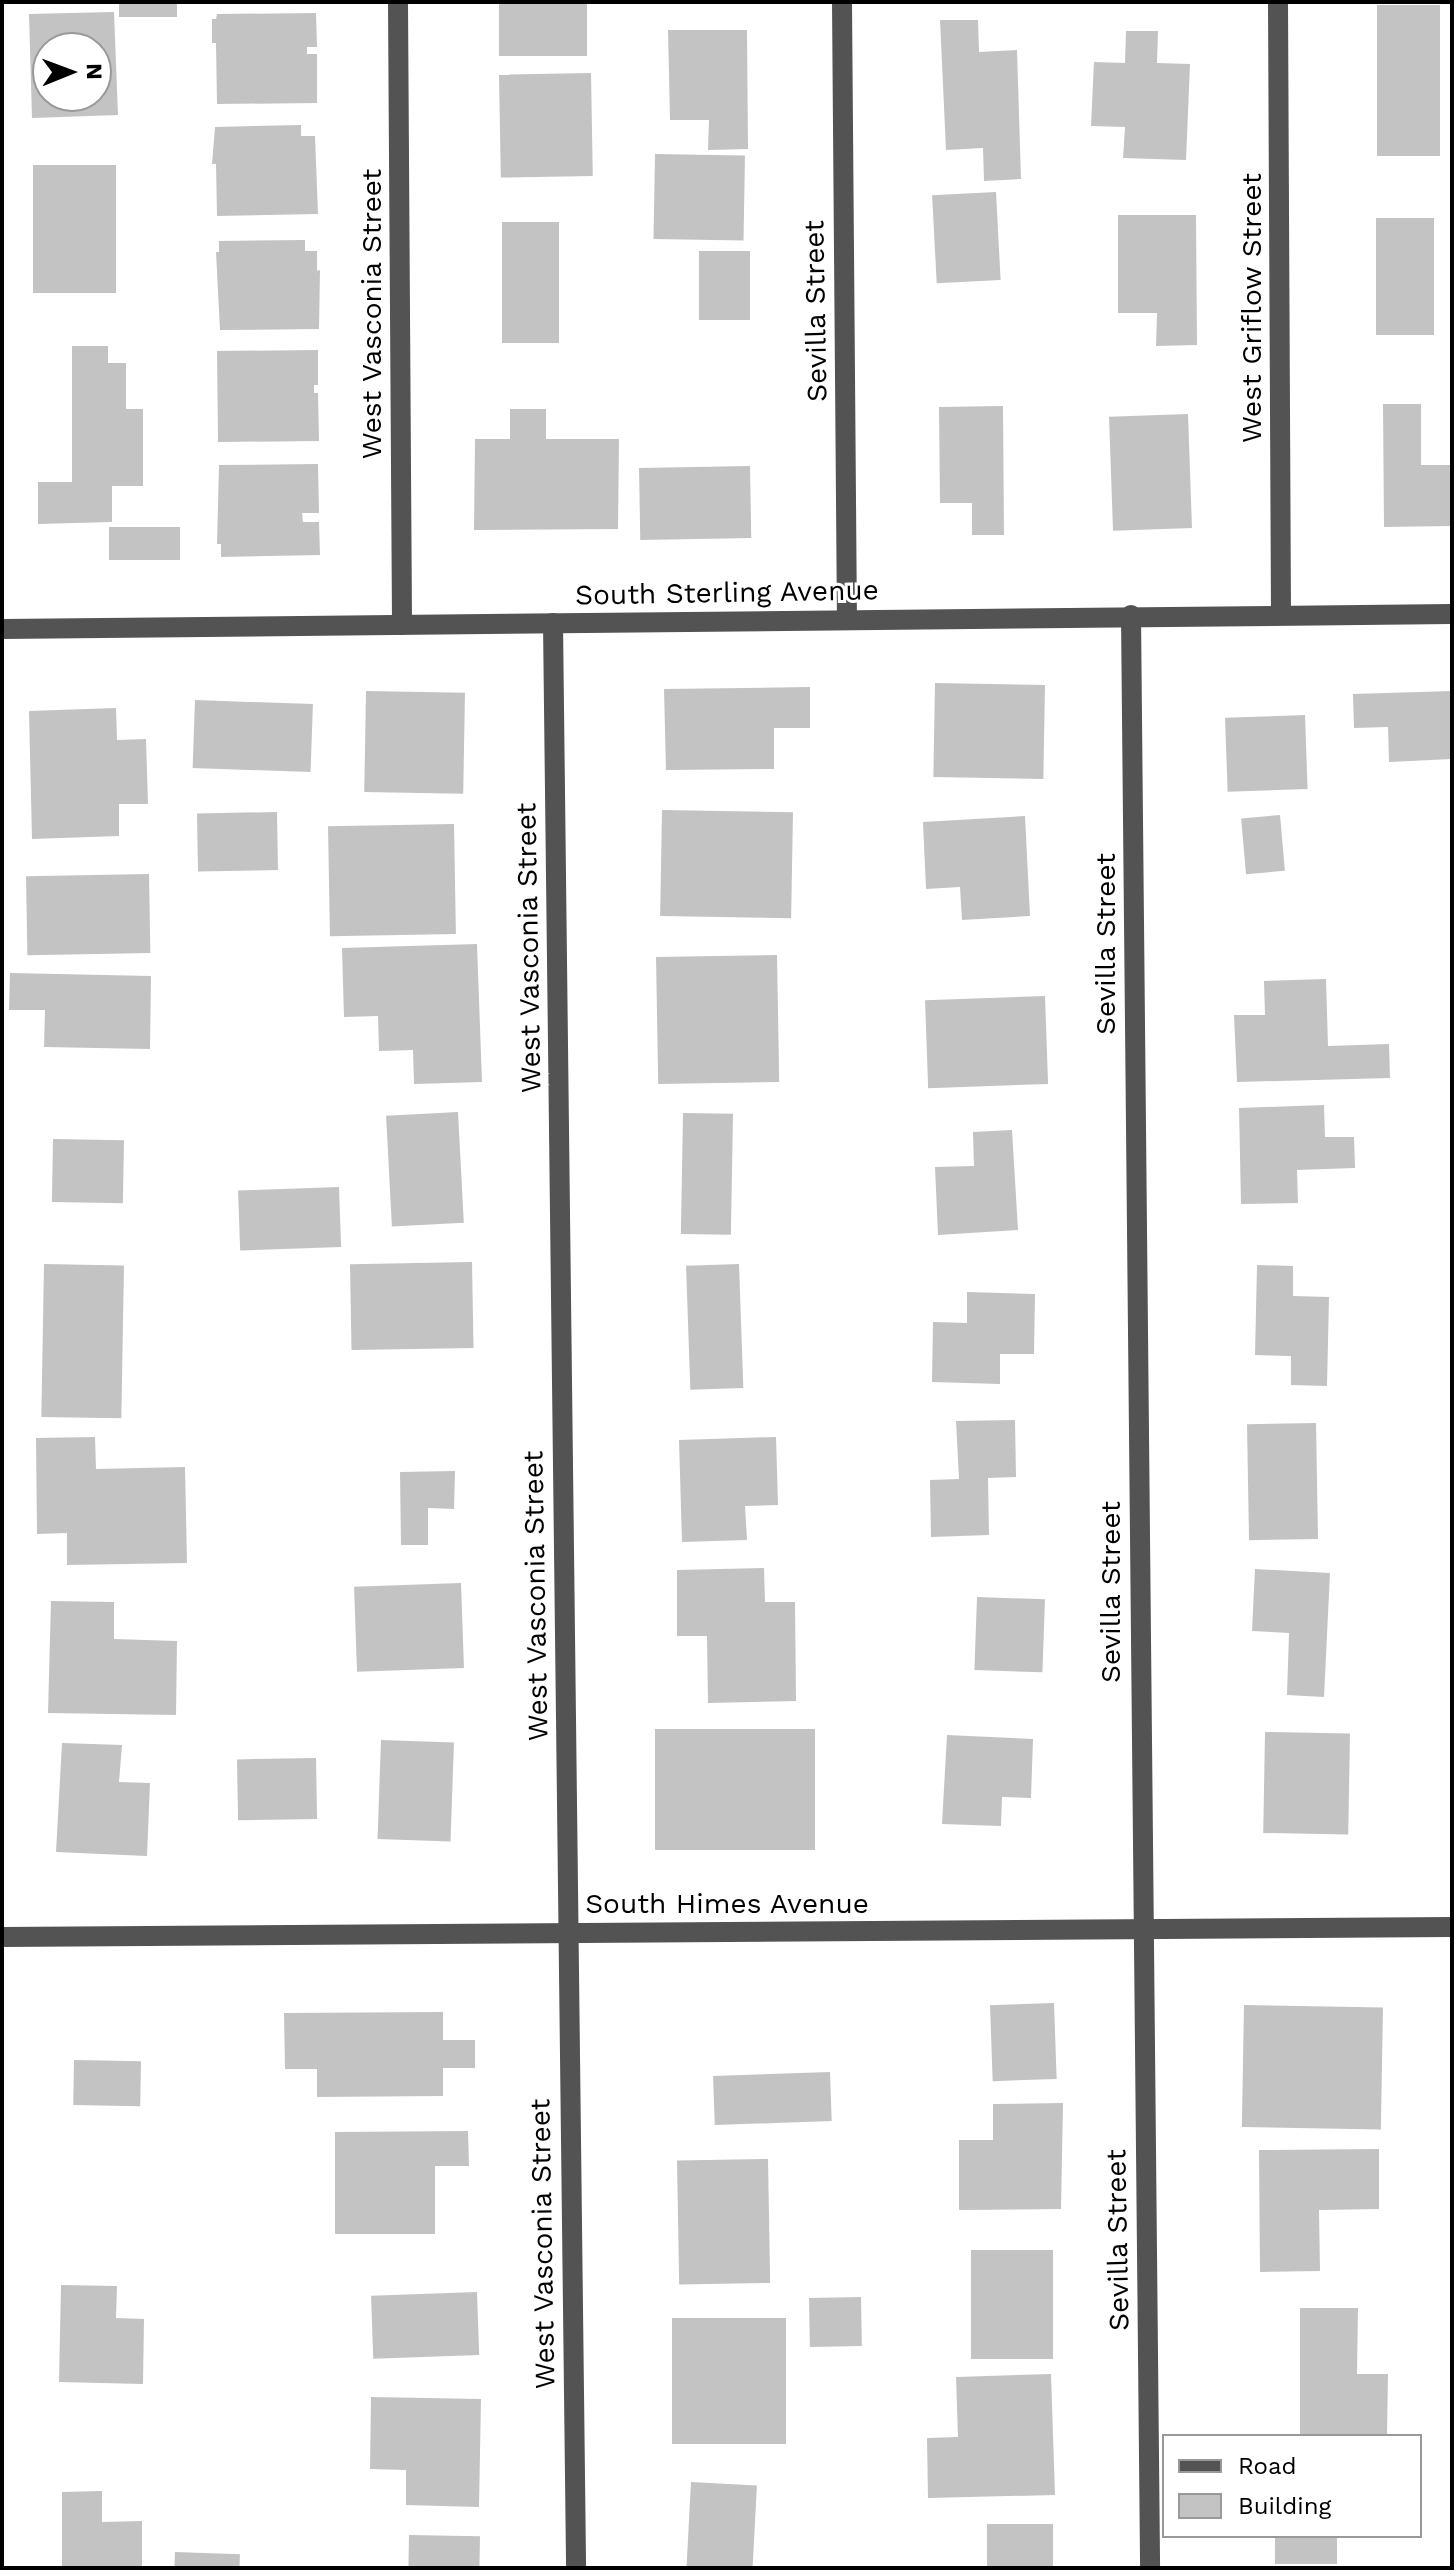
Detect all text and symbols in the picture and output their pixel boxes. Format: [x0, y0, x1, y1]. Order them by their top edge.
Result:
north arrow [32, 32, 112, 112]
text: N [82, 63, 107, 80]
street label: West Vasconia Street [355, 168, 389, 460]
street label: West Griflow Street [1235, 173, 1269, 443]
street label: Sevilla Street [798, 219, 834, 403]
street label: South Sterling Avenue [574, 574, 880, 612]
street label: West Vasconia Street [510, 802, 548, 1094]
street label: Sevilla Street [1089, 853, 1123, 1035]
street label: West Vasconia Street [517, 1450, 555, 1742]
street label: Sevilla Street [1094, 1501, 1128, 1683]
street label: South Himes Avenue [585, 1887, 869, 1921]
street label: West Vasconia Street [524, 2098, 562, 2390]
street label: Sevilla Street [1100, 2148, 1136, 2332]
legend [1162, 2434, 1422, 2538]
text: Road [1238, 2452, 1297, 2480]
text: Building [1238, 2492, 1331, 2520]

